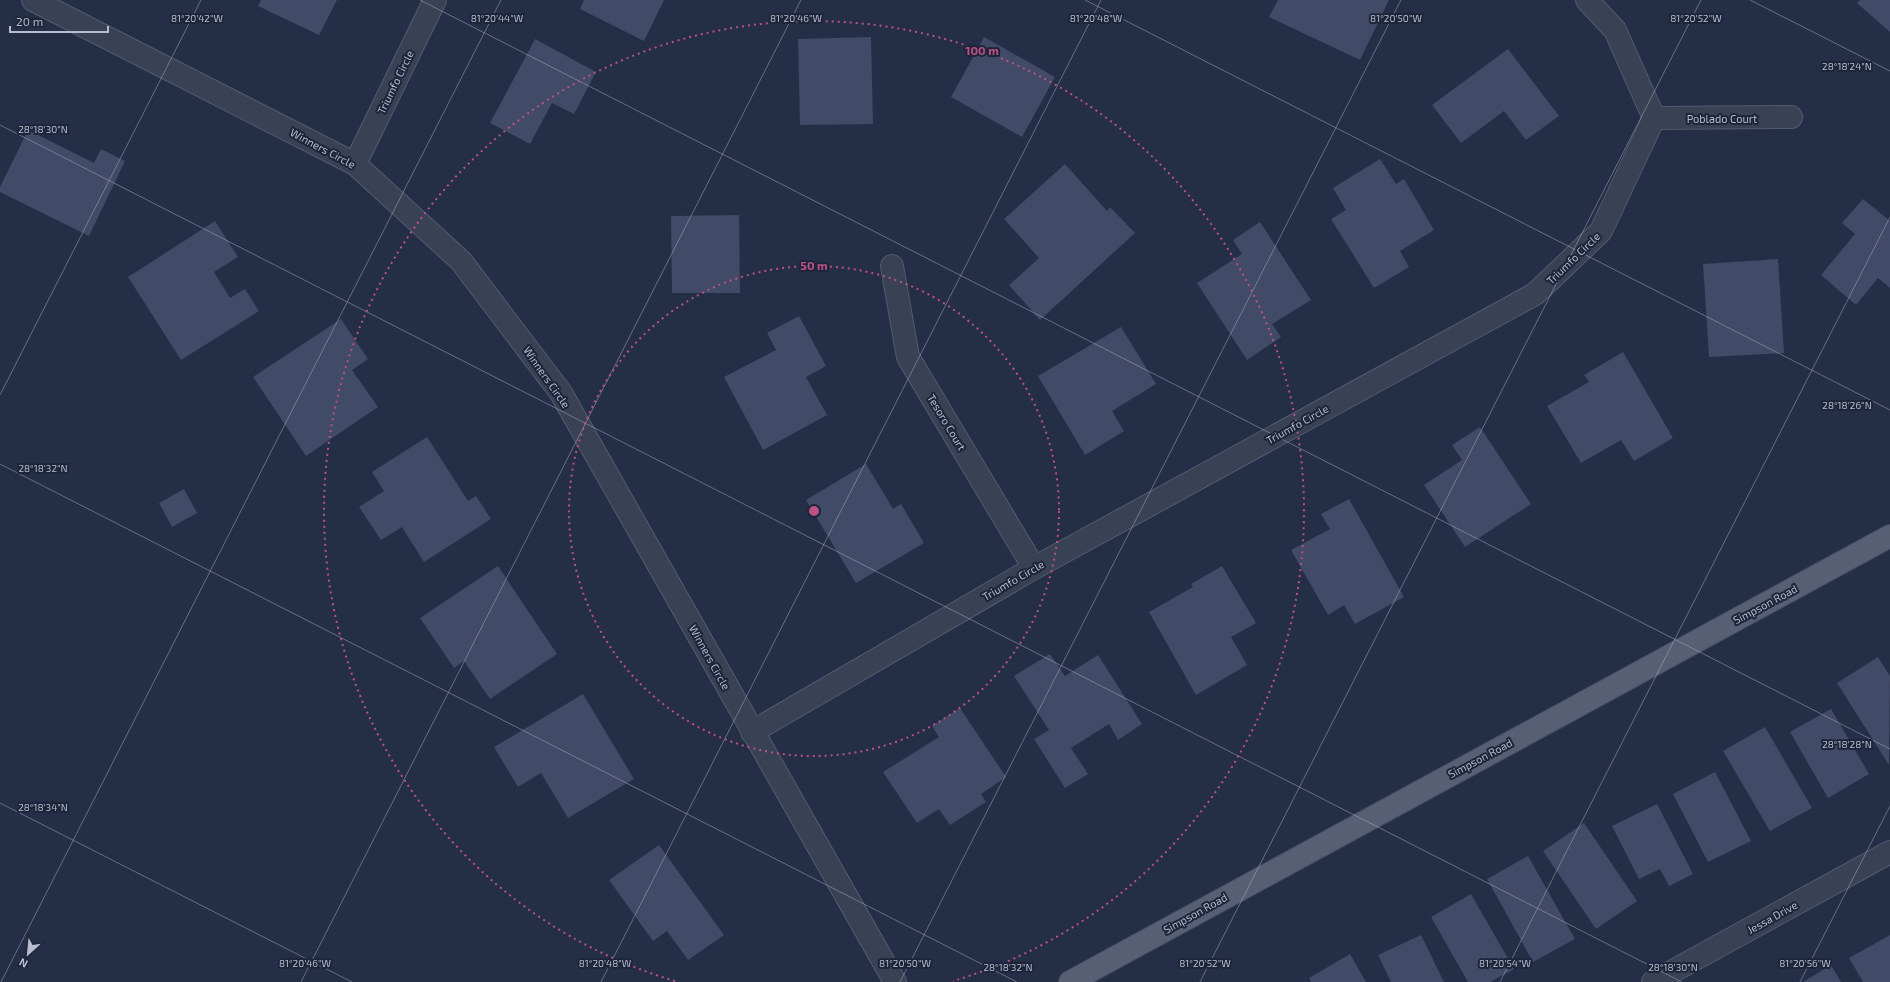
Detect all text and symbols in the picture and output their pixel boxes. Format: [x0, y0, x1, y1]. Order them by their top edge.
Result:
scale bar [10, 8, 108, 34]
text: 81°20'42"W [171, 12, 224, 24]
text: 81°20'44"W [471, 12, 524, 24]
text: 81°20'46"W [770, 12, 823, 24]
text: 81°20'48"W [1070, 12, 1123, 24]
text: 81°20'50"W [1370, 12, 1422, 24]
text: 81°20'52"W [1670, 12, 1722, 24]
text: 20 m [16, 14, 43, 28]
text: 100 m [965, 43, 999, 57]
street label: Triumfo Circle [374, 48, 416, 116]
text: 28°18'24"N [1822, 60, 1872, 72]
street label: Poblado Court [1687, 112, 1757, 125]
text: 28°18'30"N [18, 123, 68, 135]
street label: Winners Circle [288, 125, 358, 171]
street label: Triumfo Circle [1544, 229, 1602, 287]
text: 50 m [800, 258, 828, 272]
street label: Winners Circle [521, 344, 573, 410]
street label: Tesoro Court [925, 392, 969, 452]
text: 28°18'26"N [1822, 399, 1872, 411]
street label: Triumfo Circle [1264, 402, 1330, 446]
text: 28°18'32"N [18, 462, 68, 474]
centre of rings [807, 504, 821, 518]
street label: Triumfo Circle [980, 557, 1046, 603]
street label: Simpson Road [1731, 582, 1799, 626]
street label: Winners Circle [687, 622, 733, 692]
street label: Simpson Road [1446, 736, 1514, 780]
text: 28°18'28"N [1822, 738, 1872, 750]
text: 28°18'34"N [18, 801, 68, 813]
street label: Simpson Road [1161, 890, 1229, 936]
street label: Jessa Drive [1745, 898, 1799, 936]
north arrow [8, 934, 48, 974]
text: N [17, 956, 30, 971]
text: 81°20'46"W [279, 957, 332, 969]
text: 81°20'48"W [579, 957, 632, 969]
text: 81°20'50"W [879, 957, 931, 969]
text: 81°20'52"W [1179, 957, 1231, 969]
text: 81°20'54"W [1479, 957, 1531, 969]
text: 81°20'56"W [1779, 957, 1831, 969]
text: 28°18'32"N [983, 961, 1033, 973]
text: 28°18'30"N [1648, 961, 1698, 973]

